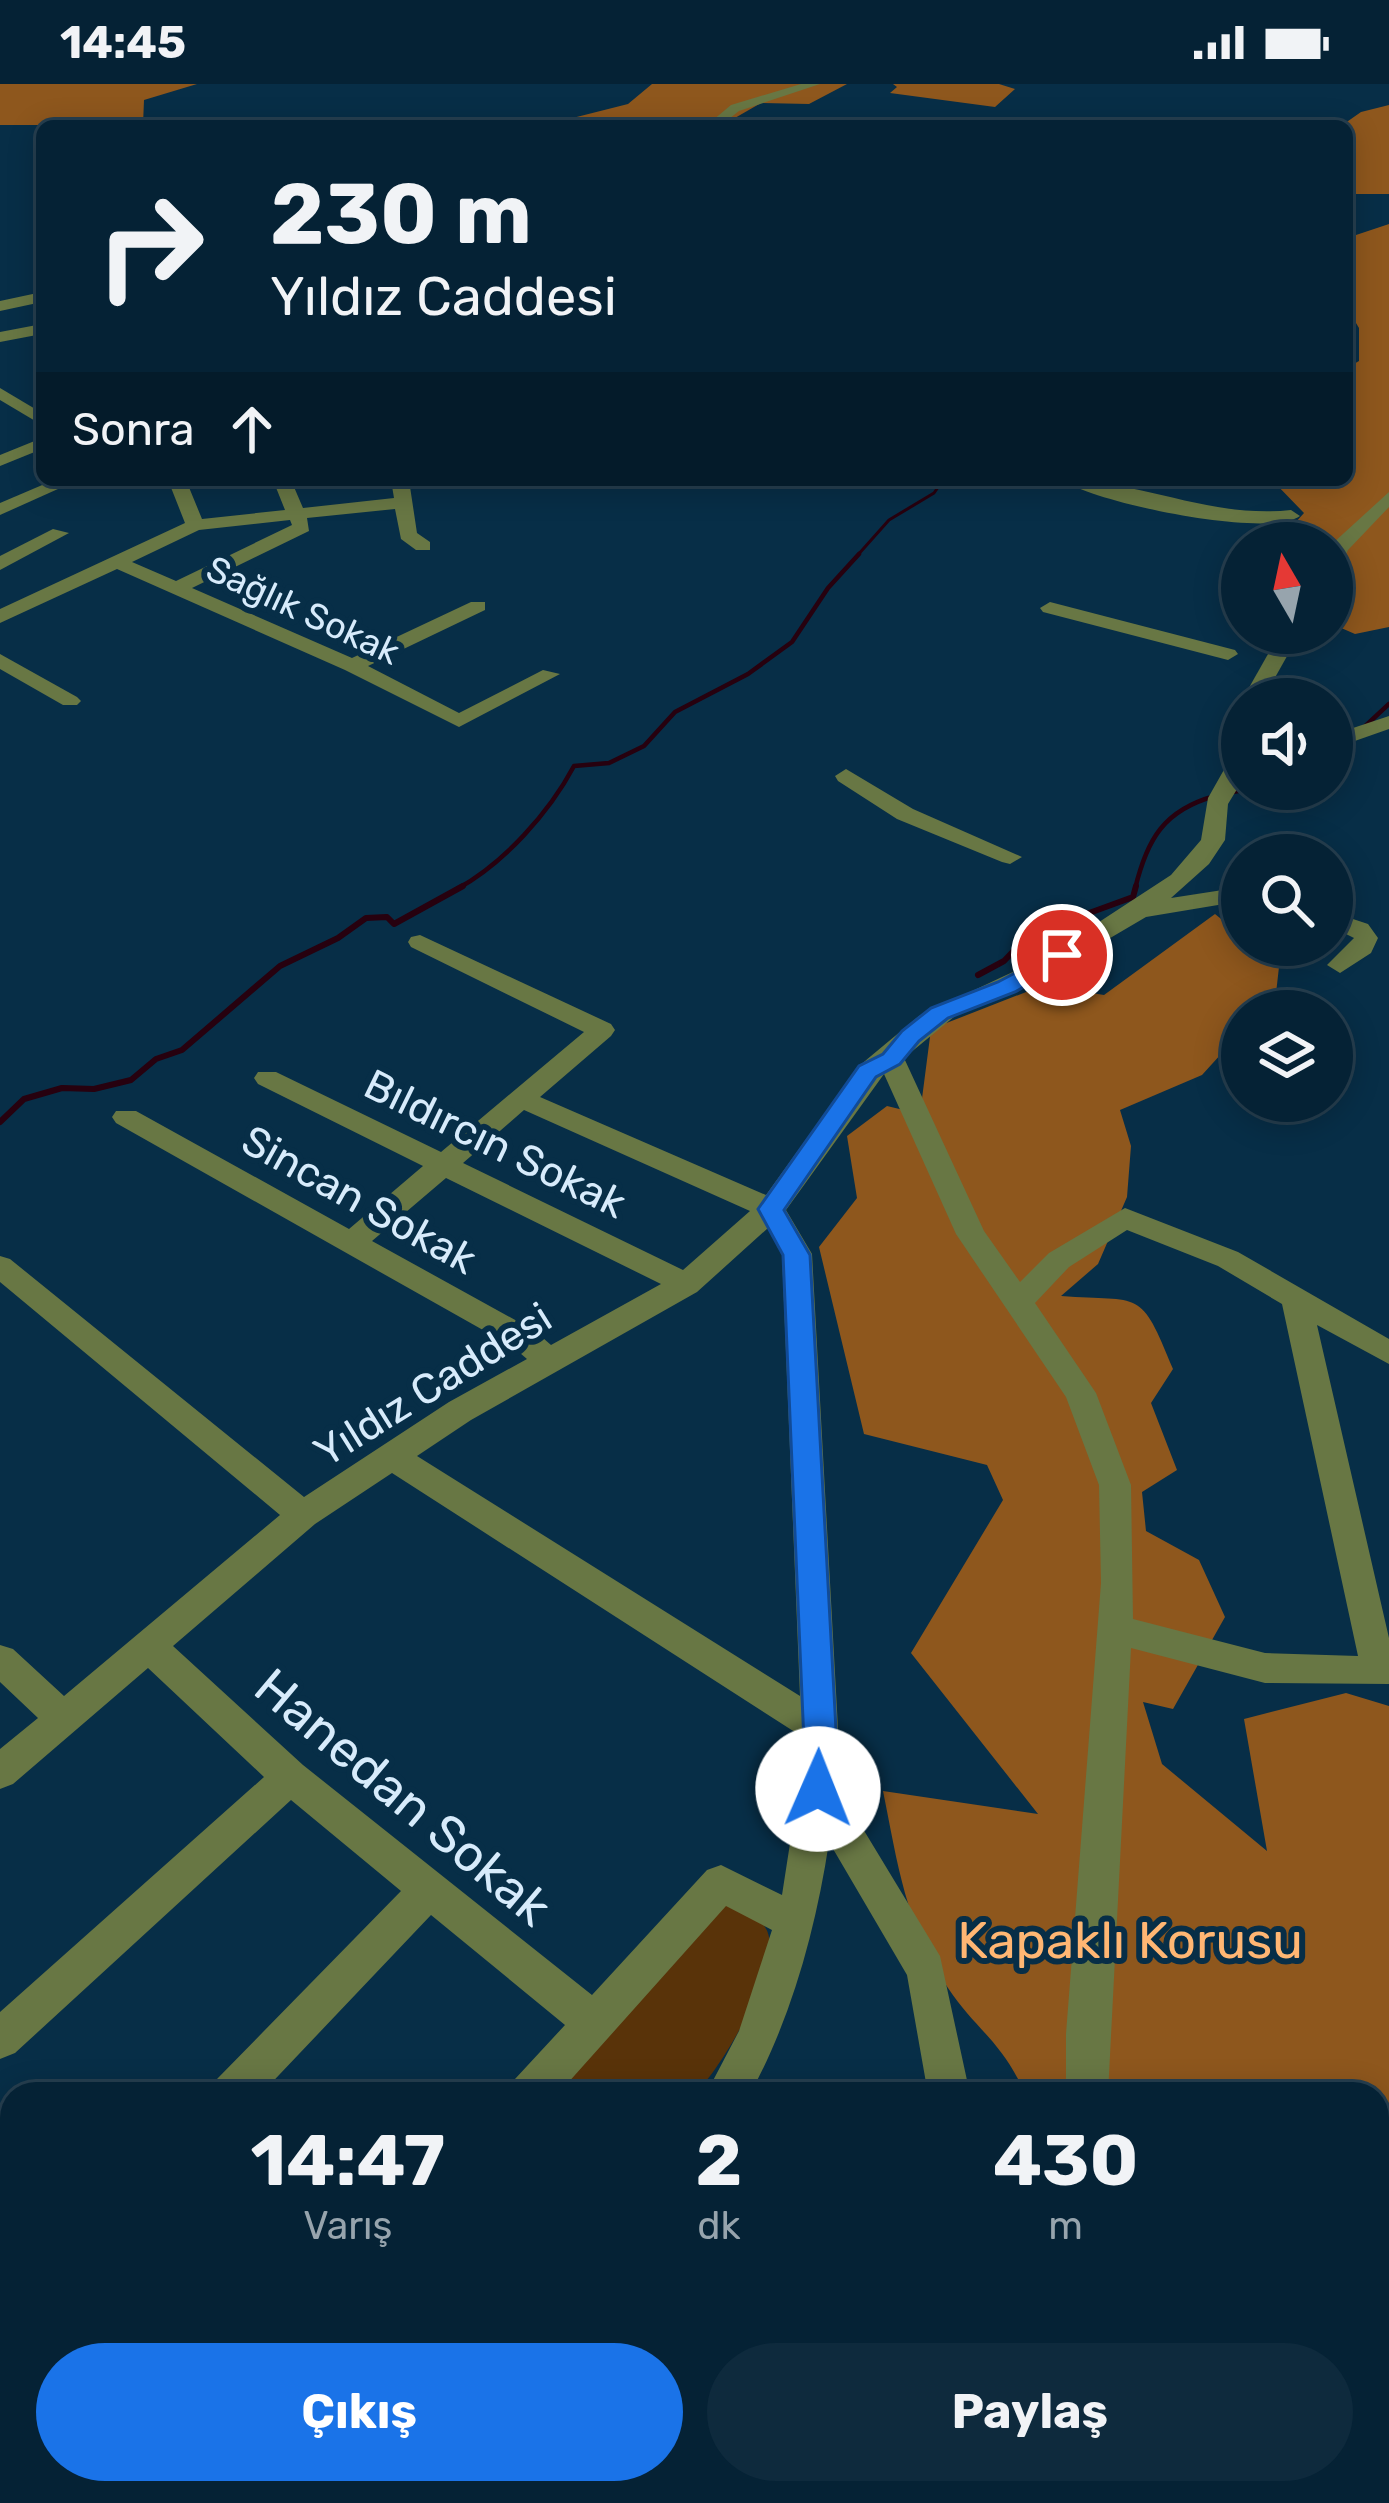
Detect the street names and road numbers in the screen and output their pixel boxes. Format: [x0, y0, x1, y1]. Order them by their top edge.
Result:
street label: Sağlık Sokak [200, 547, 407, 674]
street label: Bıldırcın Sokak [356, 1059, 634, 1229]
street label: Sincan Sokak [233, 1115, 485, 1285]
street label: Yıldız Caddesi [305, 1292, 561, 1478]
street label: Hanedan Sokak [243, 1656, 563, 1938]

